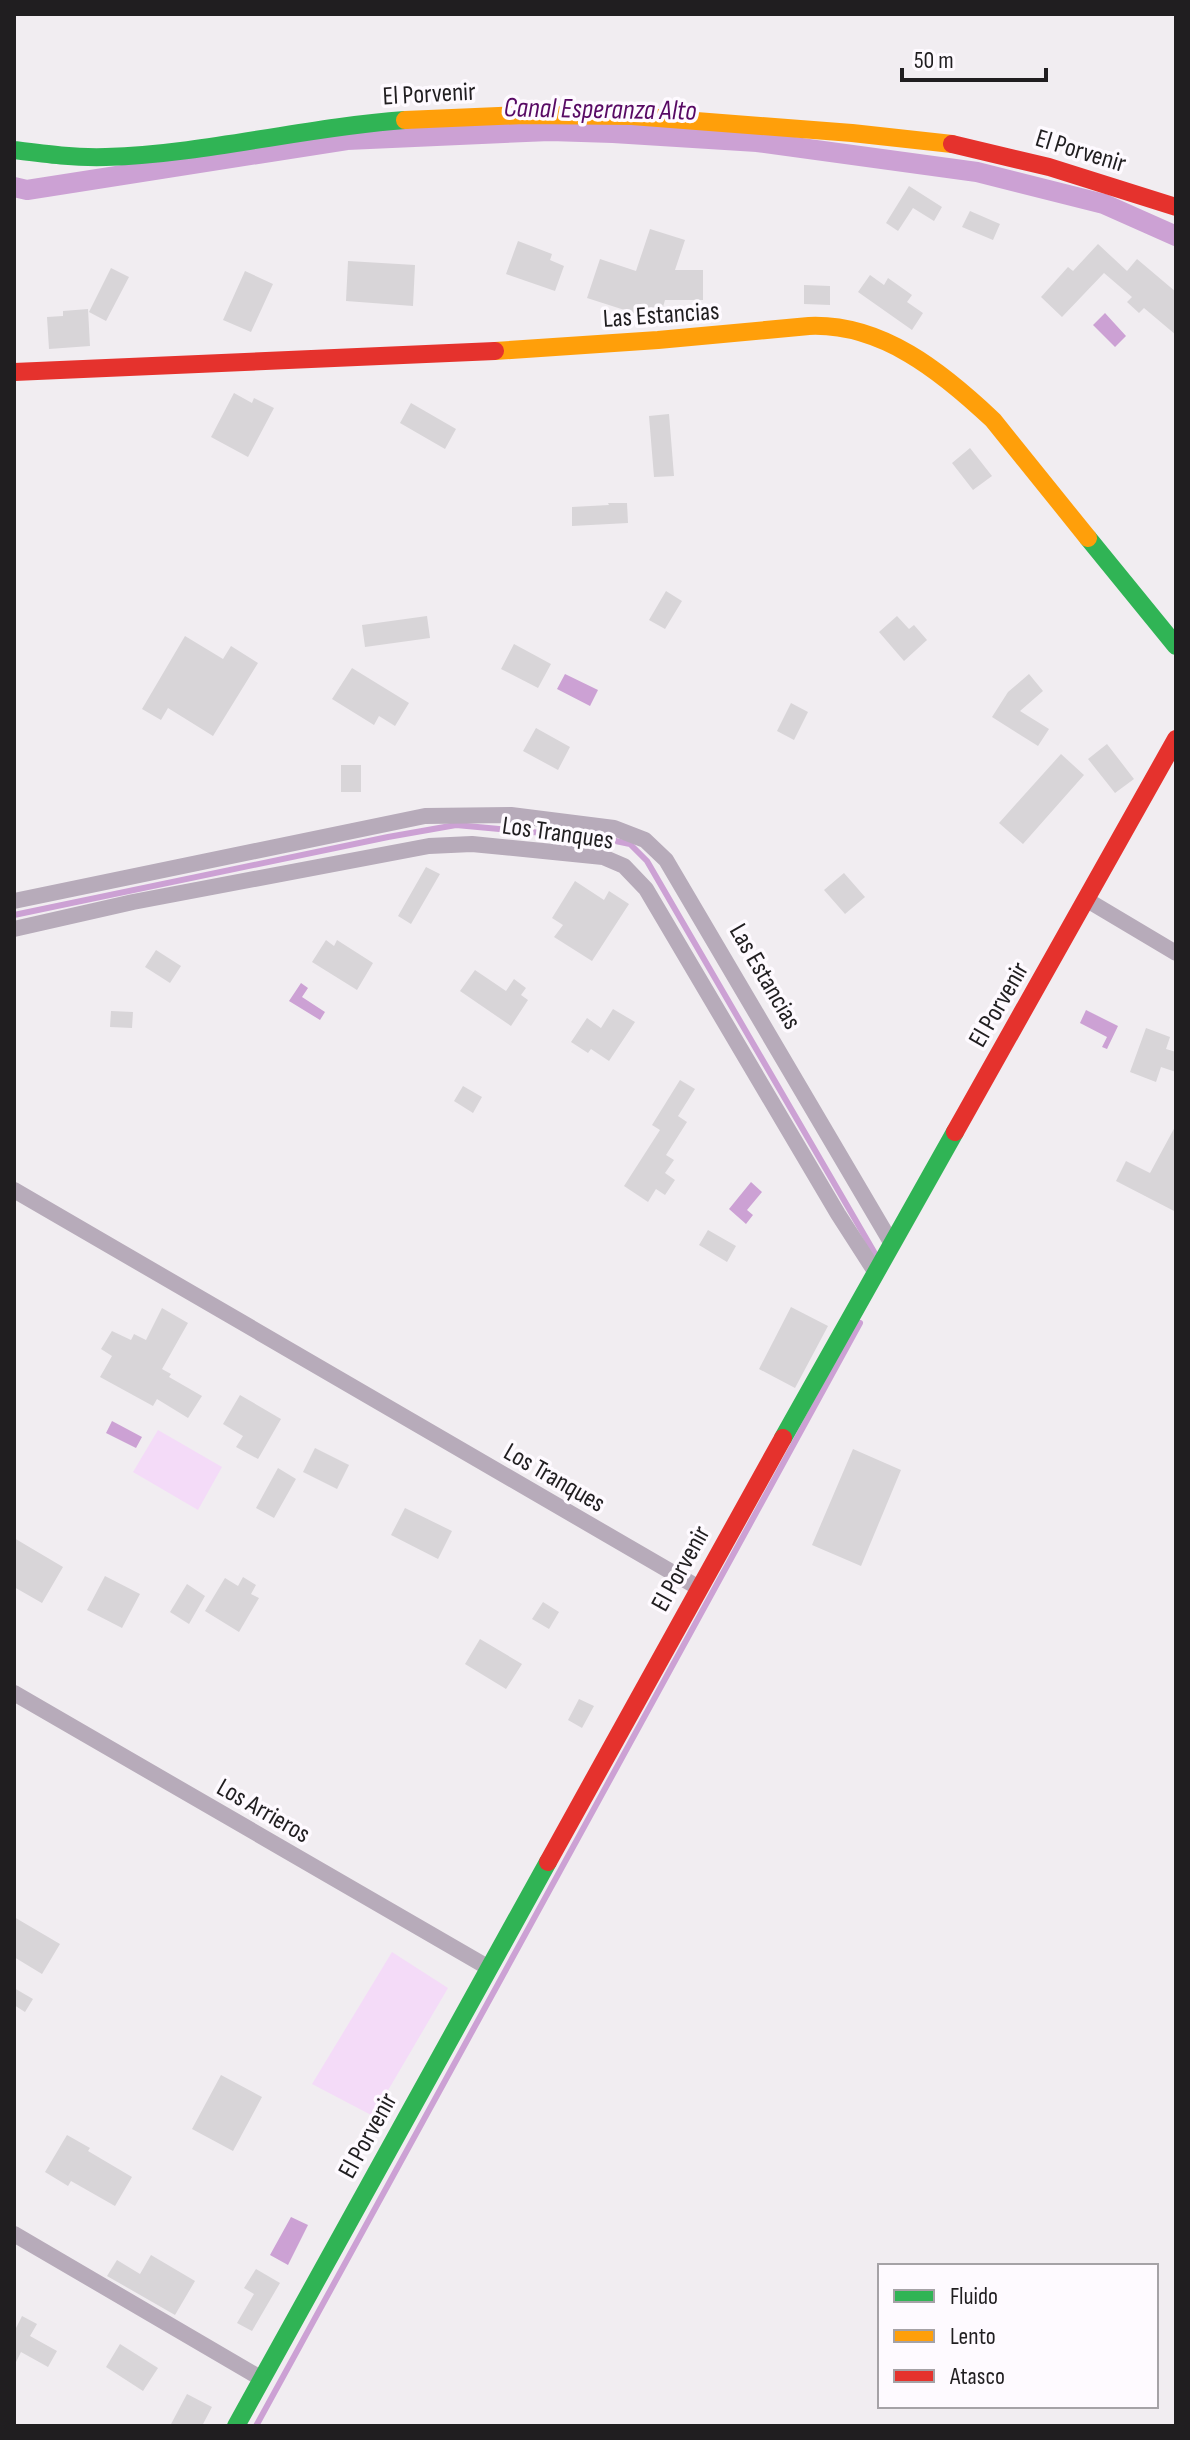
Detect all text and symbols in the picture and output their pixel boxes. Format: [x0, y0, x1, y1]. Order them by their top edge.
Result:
scale bar [902, 32, 1046, 82]
text: 50 m [914, 46, 954, 75]
street label: El Porvenir [382, 77, 477, 112]
water label: Canal Esperanza Alto [503, 91, 697, 128]
street label: El Porvenir [1032, 123, 1130, 180]
street label: Las Estancias [602, 296, 720, 335]
street label: Los Tranques [500, 810, 615, 857]
street label: Las Estancias [722, 918, 807, 1035]
street label: El Porvenir [963, 956, 1036, 1053]
street label: Los Tranques [498, 1437, 610, 1520]
street label: El Porvenir [645, 1520, 718, 1617]
street label: Los Arrieros [211, 1772, 315, 1850]
street label: El Porvenir [332, 2087, 405, 2184]
legend [878, 2264, 1158, 2408]
text: Fluido [950, 2282, 998, 2311]
text: Lento [950, 2322, 996, 2351]
text: Atasco [949, 2362, 1005, 2391]

